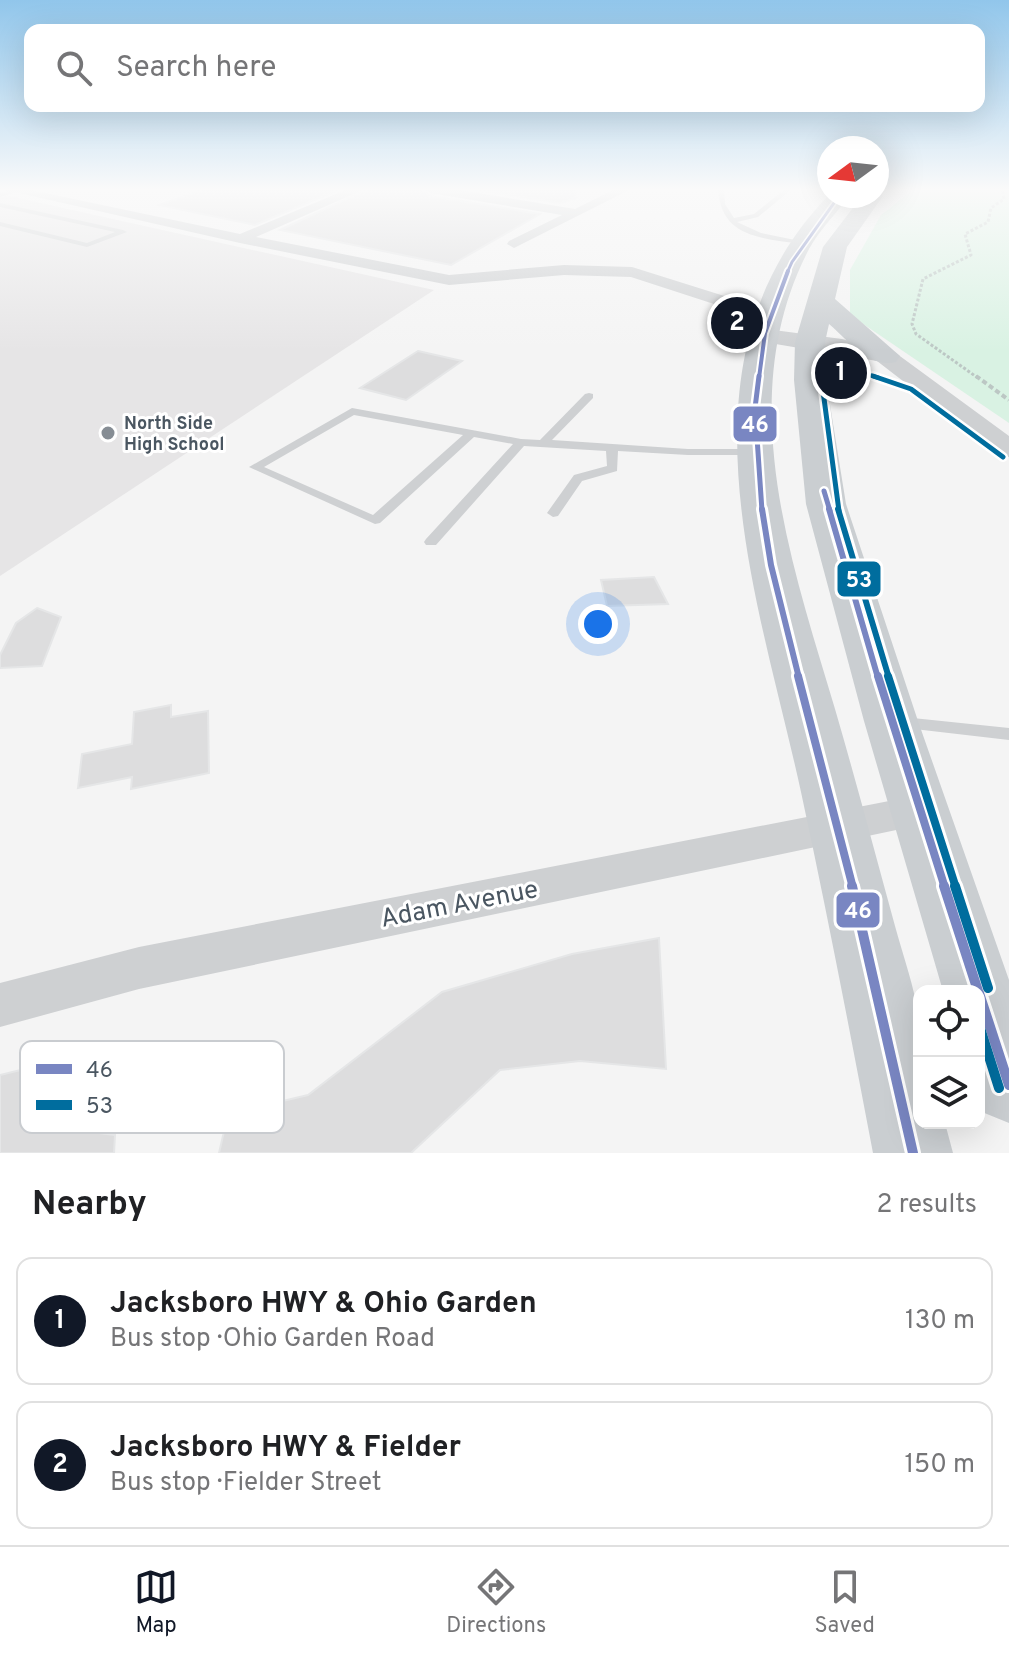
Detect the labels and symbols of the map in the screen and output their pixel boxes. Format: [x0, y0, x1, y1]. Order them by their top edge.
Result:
north arrow [817, 136, 889, 208]
pin: 2 [711, 293, 763, 353]
pin: 1 [815, 343, 867, 403]
line badge: 46 [732, 405, 778, 443]
place label: North Side High School [124, 413, 225, 457]
text: 46 [741, 413, 769, 440]
marker: North Side High School [99, 424, 117, 442]
line badge: 53 [836, 560, 882, 598]
text: 53 [846, 568, 872, 595]
your location [578, 604, 618, 644]
street label: Adam Avenue [378, 874, 541, 937]
line badge: 46 [835, 891, 881, 929]
text: 46 [844, 899, 872, 926]
legend [20, 1041, 284, 1133]
text: 46 [86, 1058, 113, 1085]
text: 53 [86, 1094, 113, 1121]

